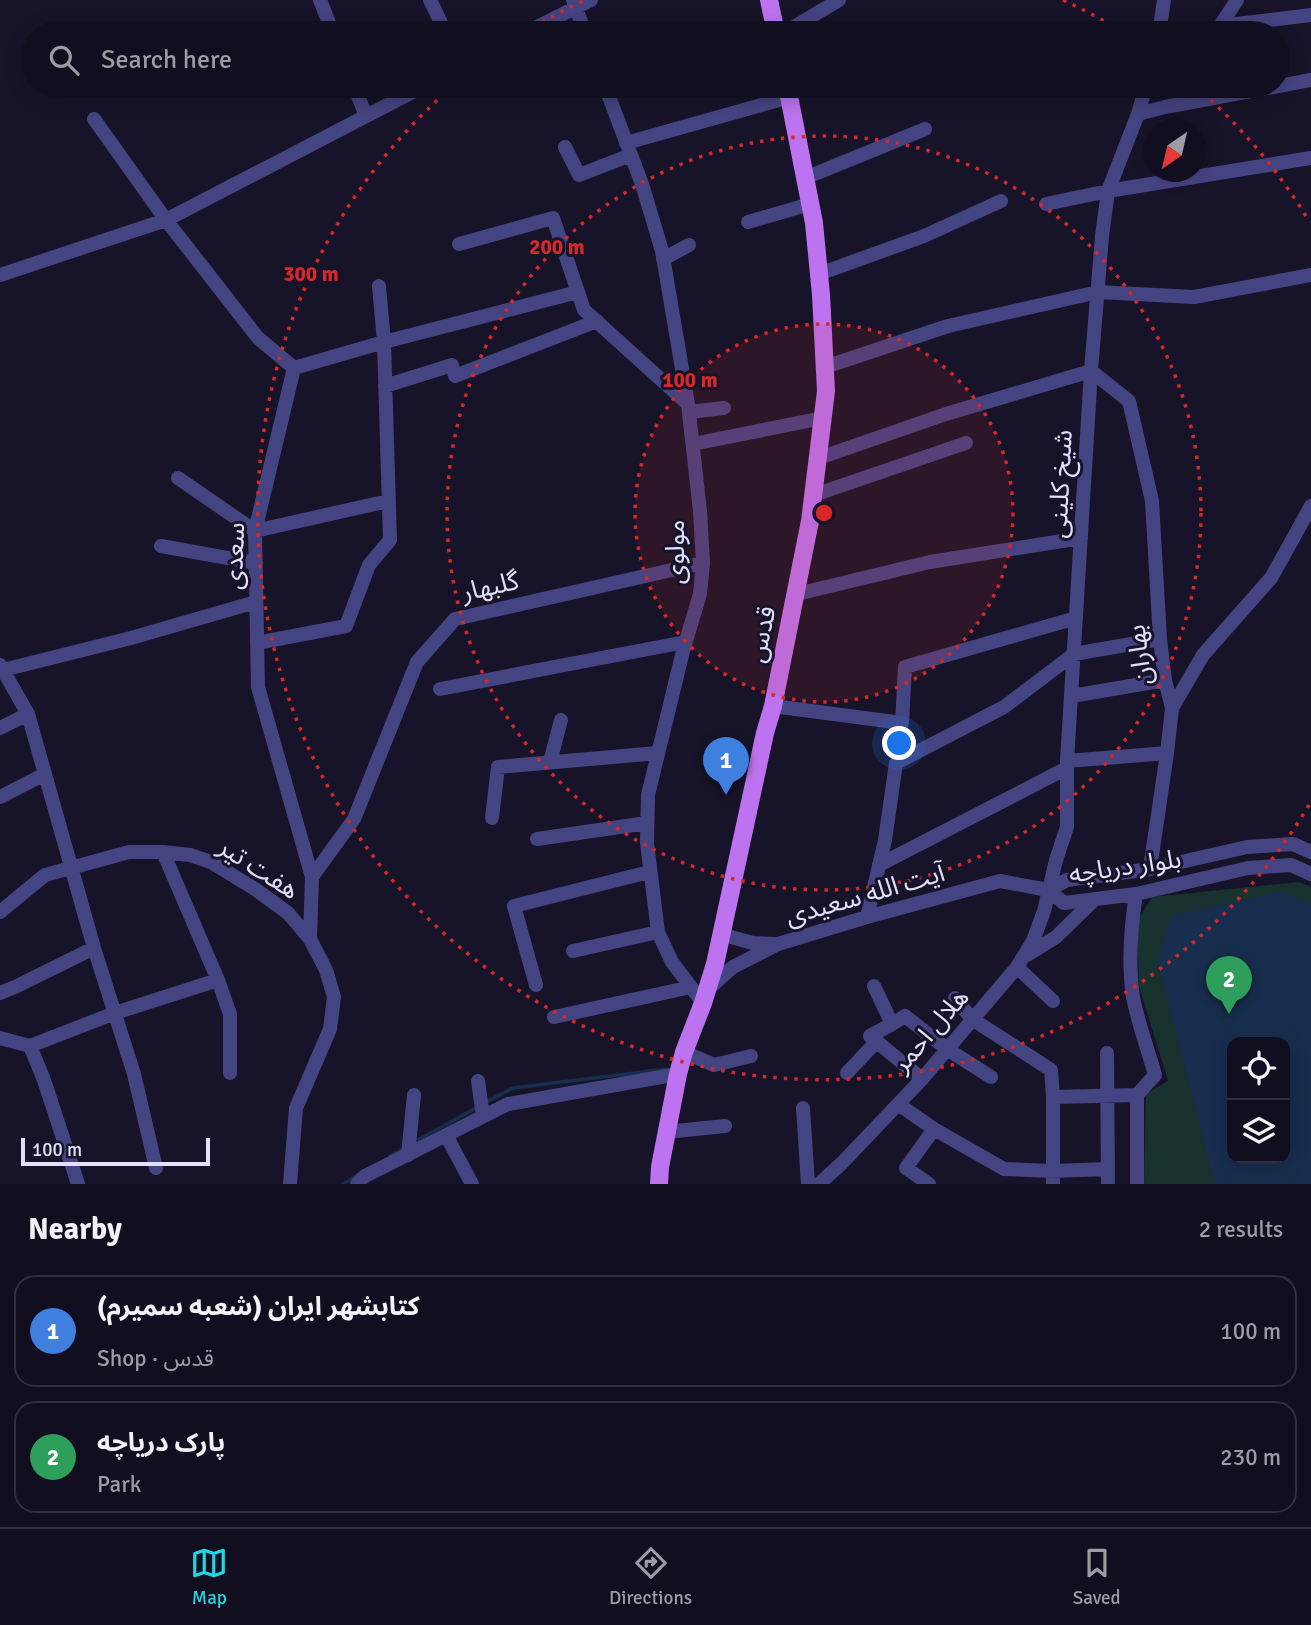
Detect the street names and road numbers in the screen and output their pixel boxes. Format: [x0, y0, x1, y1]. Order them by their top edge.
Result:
street label: شیخ کلینی [1042, 429, 1083, 539]
street label: مولوی [660, 520, 692, 584]
street label: سعدی [218, 522, 252, 590]
street label: گلبهار [458, 565, 522, 609]
street label: قدس [740, 603, 784, 665]
street label: بهاران [1120, 623, 1160, 687]
street label: هفت تیر [211, 830, 305, 907]
street label: بلوار دریاچه [1067, 843, 1183, 891]
street label: آیت الله سعیدی [782, 857, 950, 933]
street label: هلال احمر [885, 982, 976, 1080]

